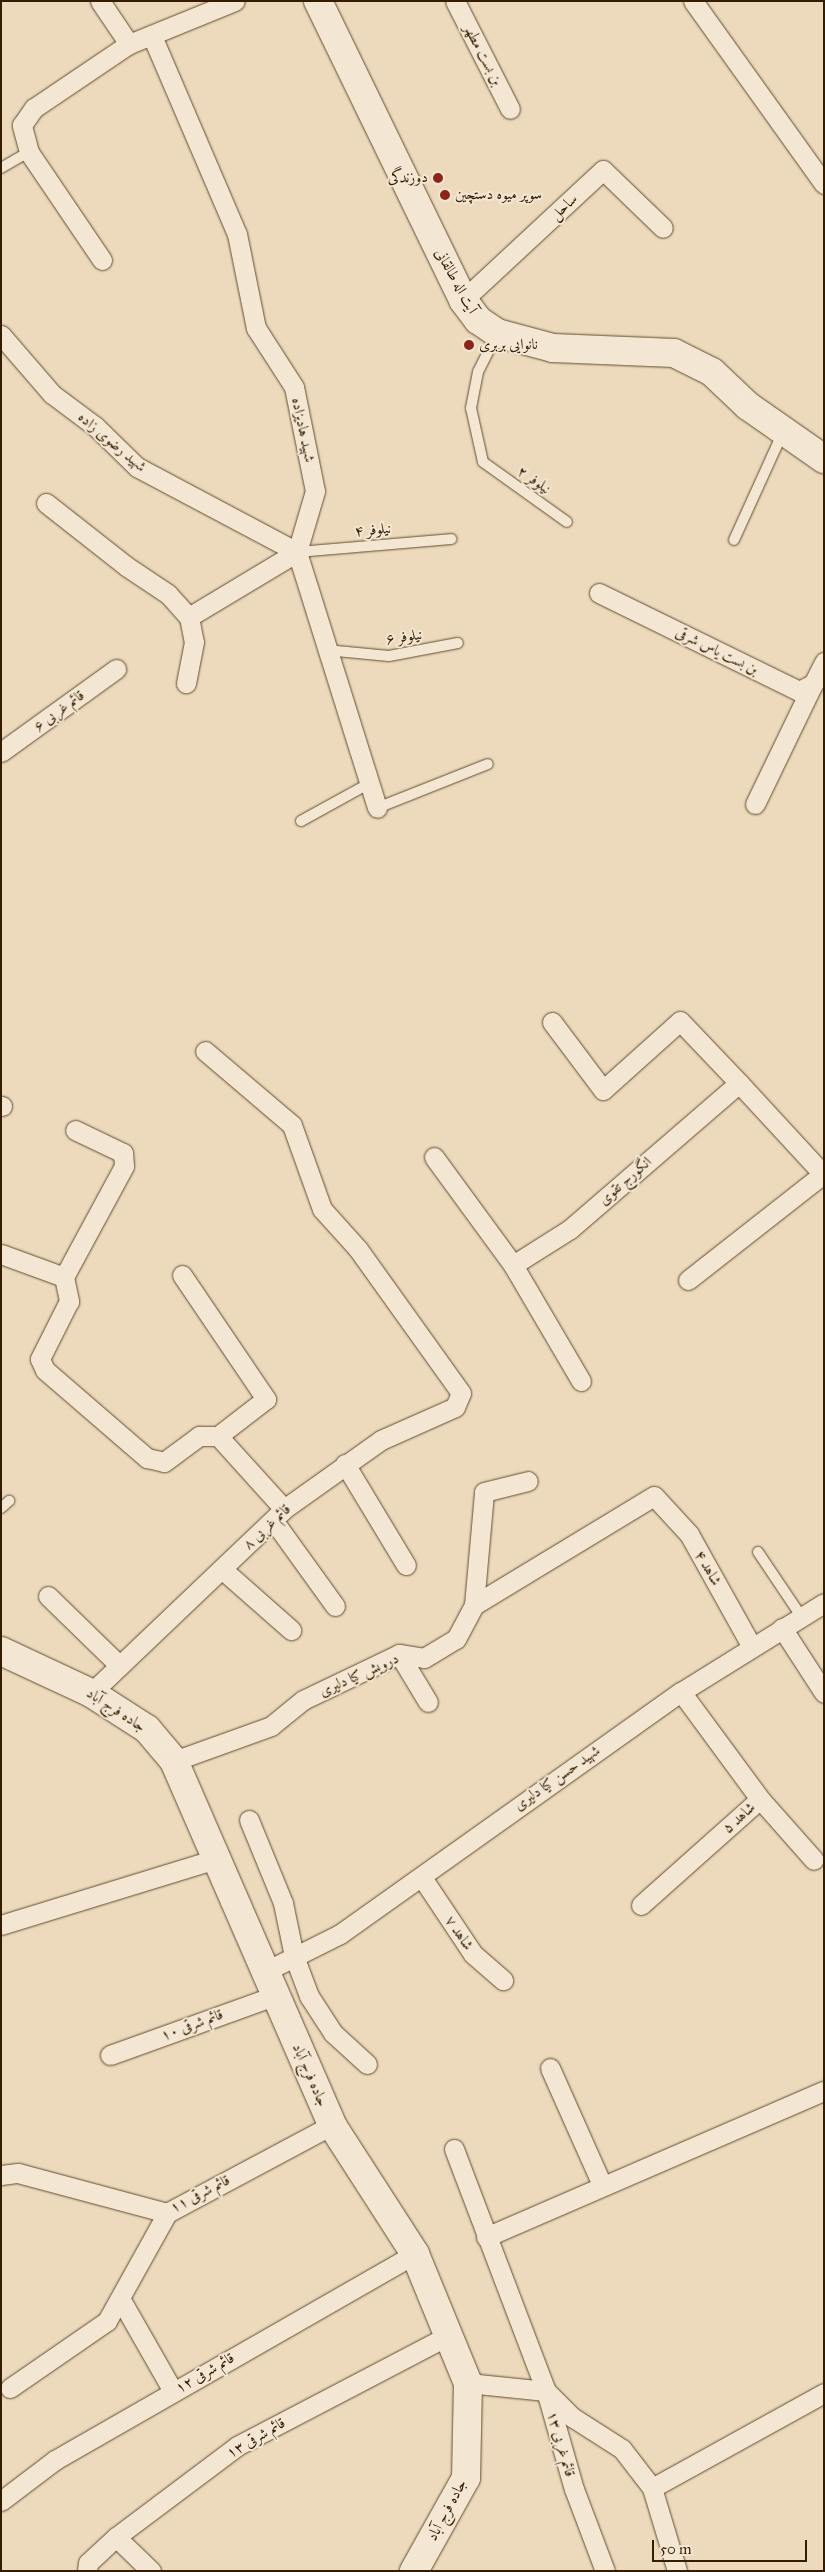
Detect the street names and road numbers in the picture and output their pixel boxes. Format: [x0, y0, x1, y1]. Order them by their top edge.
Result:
street label: بن بست مطهر [460, 21, 506, 89]
street label: ساحل [547, 190, 581, 224]
street label: آیت اله طالقانی [431, 245, 481, 317]
street label: شهید هادیزاده [287, 396, 319, 464]
street label: شهید رضوی زاده [74, 408, 150, 476]
street label: نیلوفر ۲ [514, 462, 554, 498]
street label: نیلوفر ۴ [354, 519, 392, 541]
street label: بن بست یاس شرقی [673, 623, 761, 679]
street label: نیلوفر ۶ [385, 626, 423, 648]
street label: قائم غربی ۶ [30, 687, 88, 735]
street label: انگورج تقوی [595, 1153, 655, 1209]
street label: قائم غربی ۸ [239, 1500, 295, 1554]
street label: شاهد ۴ [691, 1547, 725, 1589]
street label: درویش کیا دلیری [316, 1649, 402, 1701]
street label: جاده فرج آباد [83, 1684, 149, 1736]
street label: شهید حسن کیا دلیری [510, 1742, 604, 1814]
street label: شاهد ۵ [719, 1799, 759, 1837]
street label: شاهد ۷ [441, 1912, 477, 1954]
street label: قائم شرقی ۱۰ [158, 2005, 226, 2045]
street label: جاده فرج آباد [288, 2041, 332, 2109]
street label: قائم شرقی ۱۱ [167, 2171, 233, 2217]
street label: قائم شرقی ۱۲ [172, 2349, 238, 2397]
street label: قائم غربی ۱۳ [543, 2409, 579, 2479]
street label: قائم شرقی ۱۳ [223, 2414, 289, 2462]
street label: جاده فرج آباد [423, 2476, 471, 2544]

